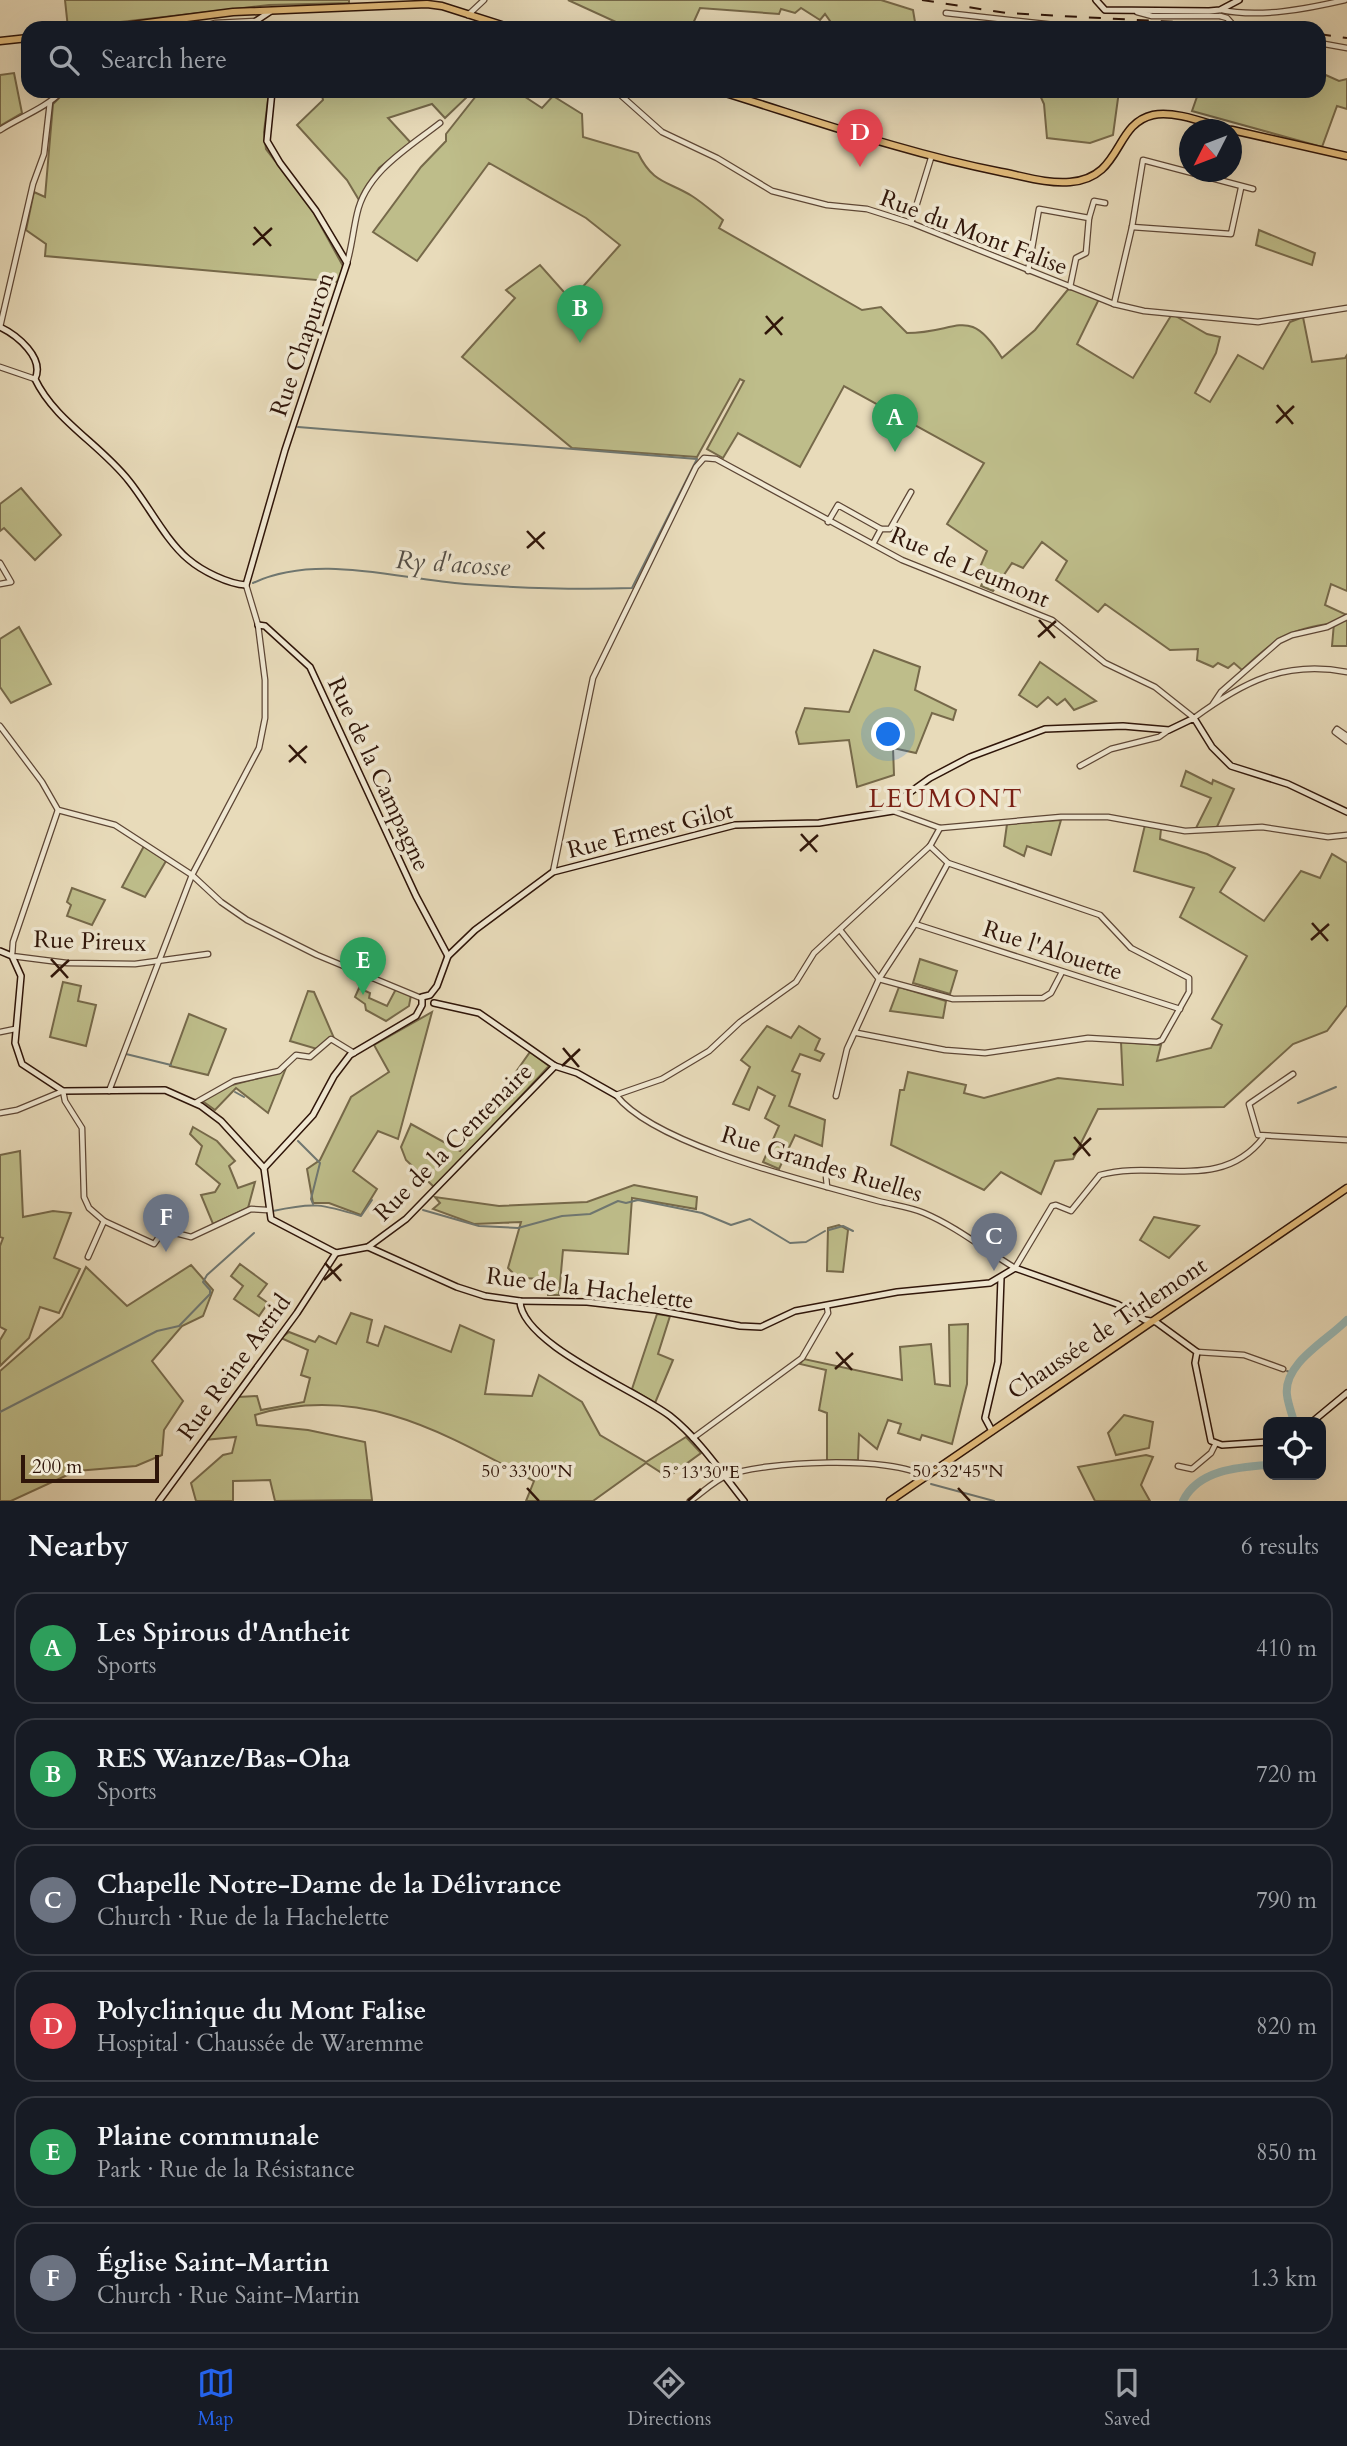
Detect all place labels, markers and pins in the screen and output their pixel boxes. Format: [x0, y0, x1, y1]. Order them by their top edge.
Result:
pin: D [837, 109, 883, 167]
pin: B [557, 285, 603, 343]
pin: A [872, 394, 918, 452]
pin: E [340, 937, 386, 995]
pin: F [143, 1194, 189, 1252]
pin: C [971, 1213, 1017, 1271]

